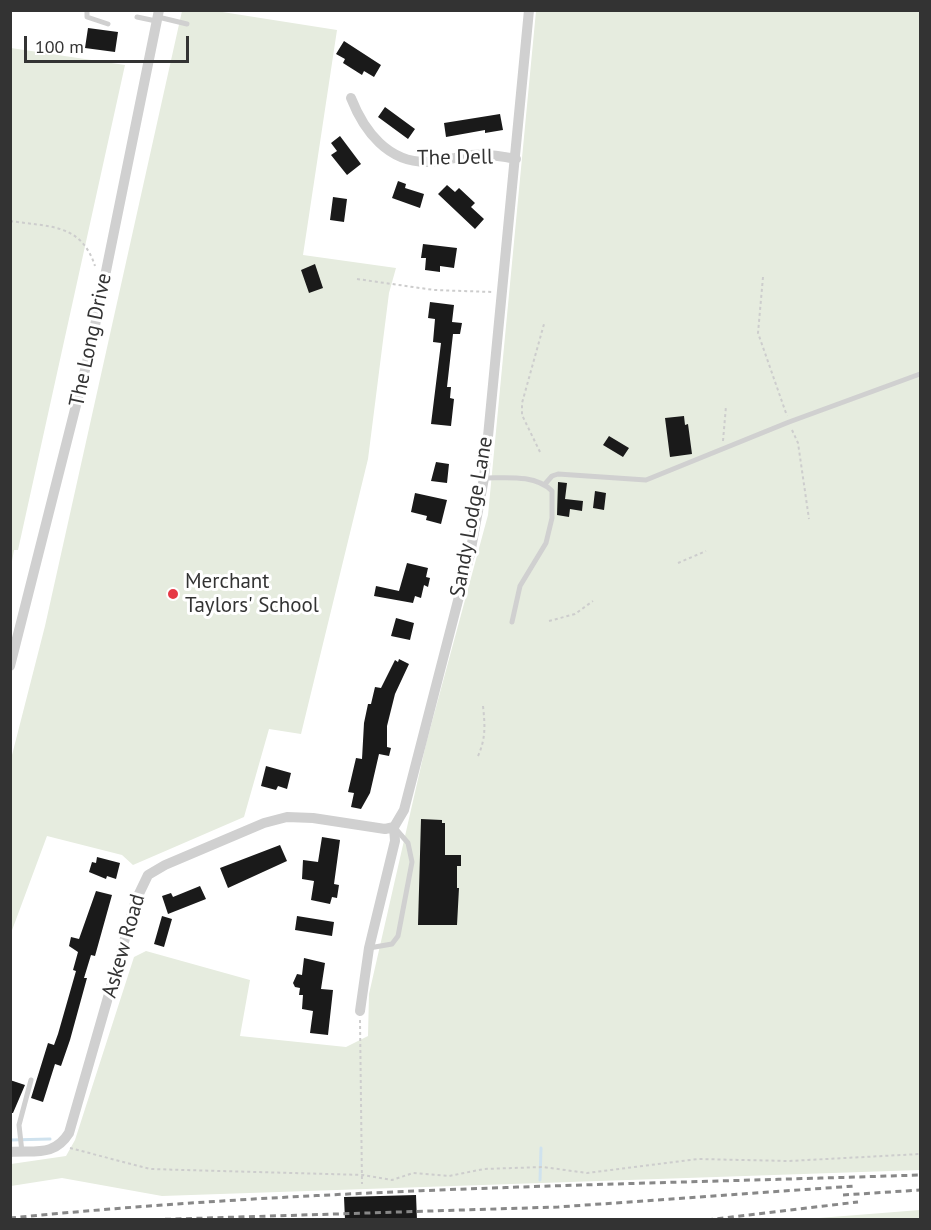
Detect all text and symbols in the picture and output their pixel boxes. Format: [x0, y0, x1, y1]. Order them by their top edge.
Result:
scale bar [27, 24, 192, 62]
text: 100 m [35, 35, 84, 58]
street label: The Dell [417, 145, 493, 171]
street label: The Long Drive [65, 271, 117, 409]
street label: Sandy Lodge Lane [445, 435, 499, 599]
place label: Merchant Taylors' School [185, 569, 319, 619]
marker: Merchant Taylors' School [166, 587, 180, 601]
street label: Askew Road [97, 891, 151, 1001]

